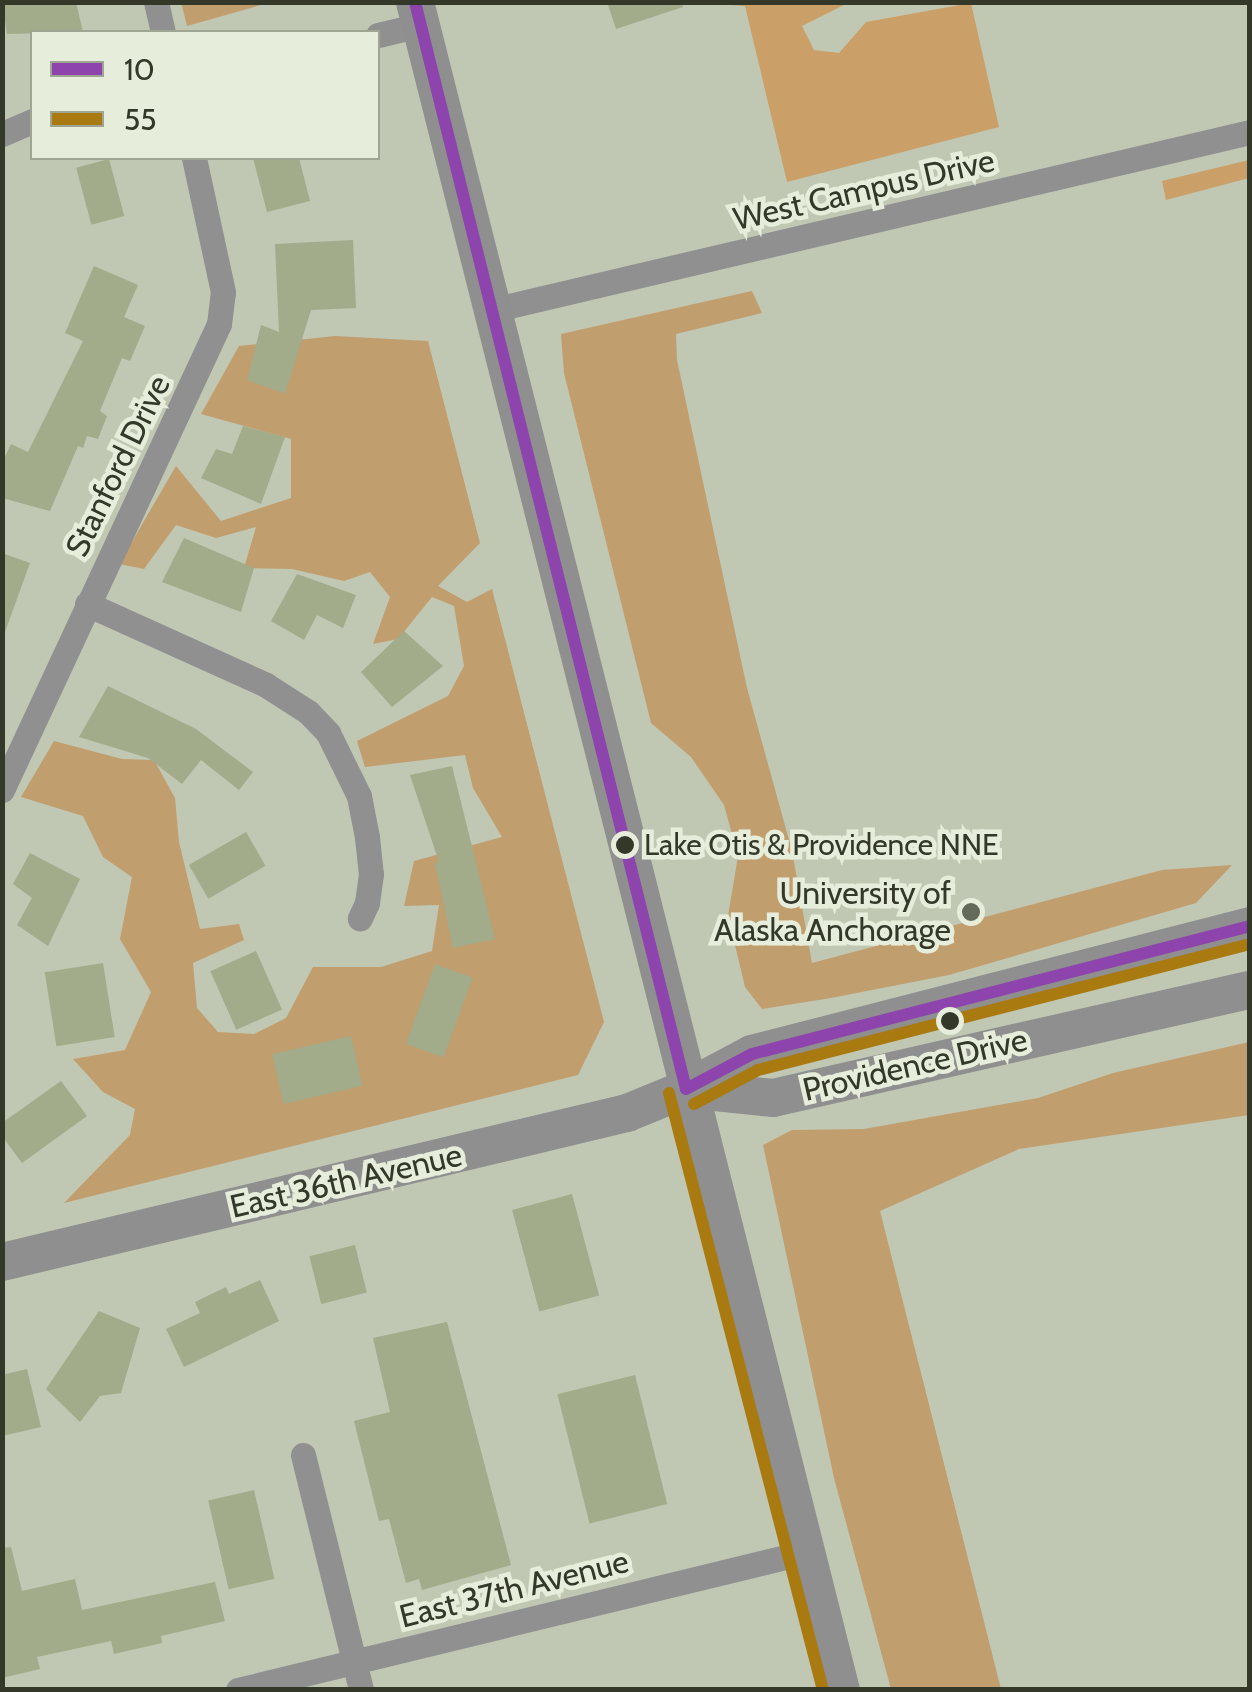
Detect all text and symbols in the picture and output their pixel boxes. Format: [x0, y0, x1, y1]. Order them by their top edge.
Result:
legend [30, 30, 380, 160]
text: 10 [124, 51, 155, 88]
text: 55 [124, 101, 156, 138]
street label: West Campus Drive [730, 141, 998, 239]
street label: Stanford Drive [58, 369, 178, 563]
place label: Lake Otis & Providence NNE [644, 827, 999, 863]
marker: Lake Otis & Providence NNE [615, 835, 635, 855]
place label: University of Alaska Anchorage [714, 875, 951, 950]
marker: University of Alaska Anchorage [960, 901, 982, 923]
unlabelled marker [940, 1011, 960, 1031]
street label: Providence Drive [799, 1021, 1031, 1109]
street label: East 36th Avenue [226, 1136, 466, 1226]
street label: East 37th Avenue [396, 1542, 632, 1636]

